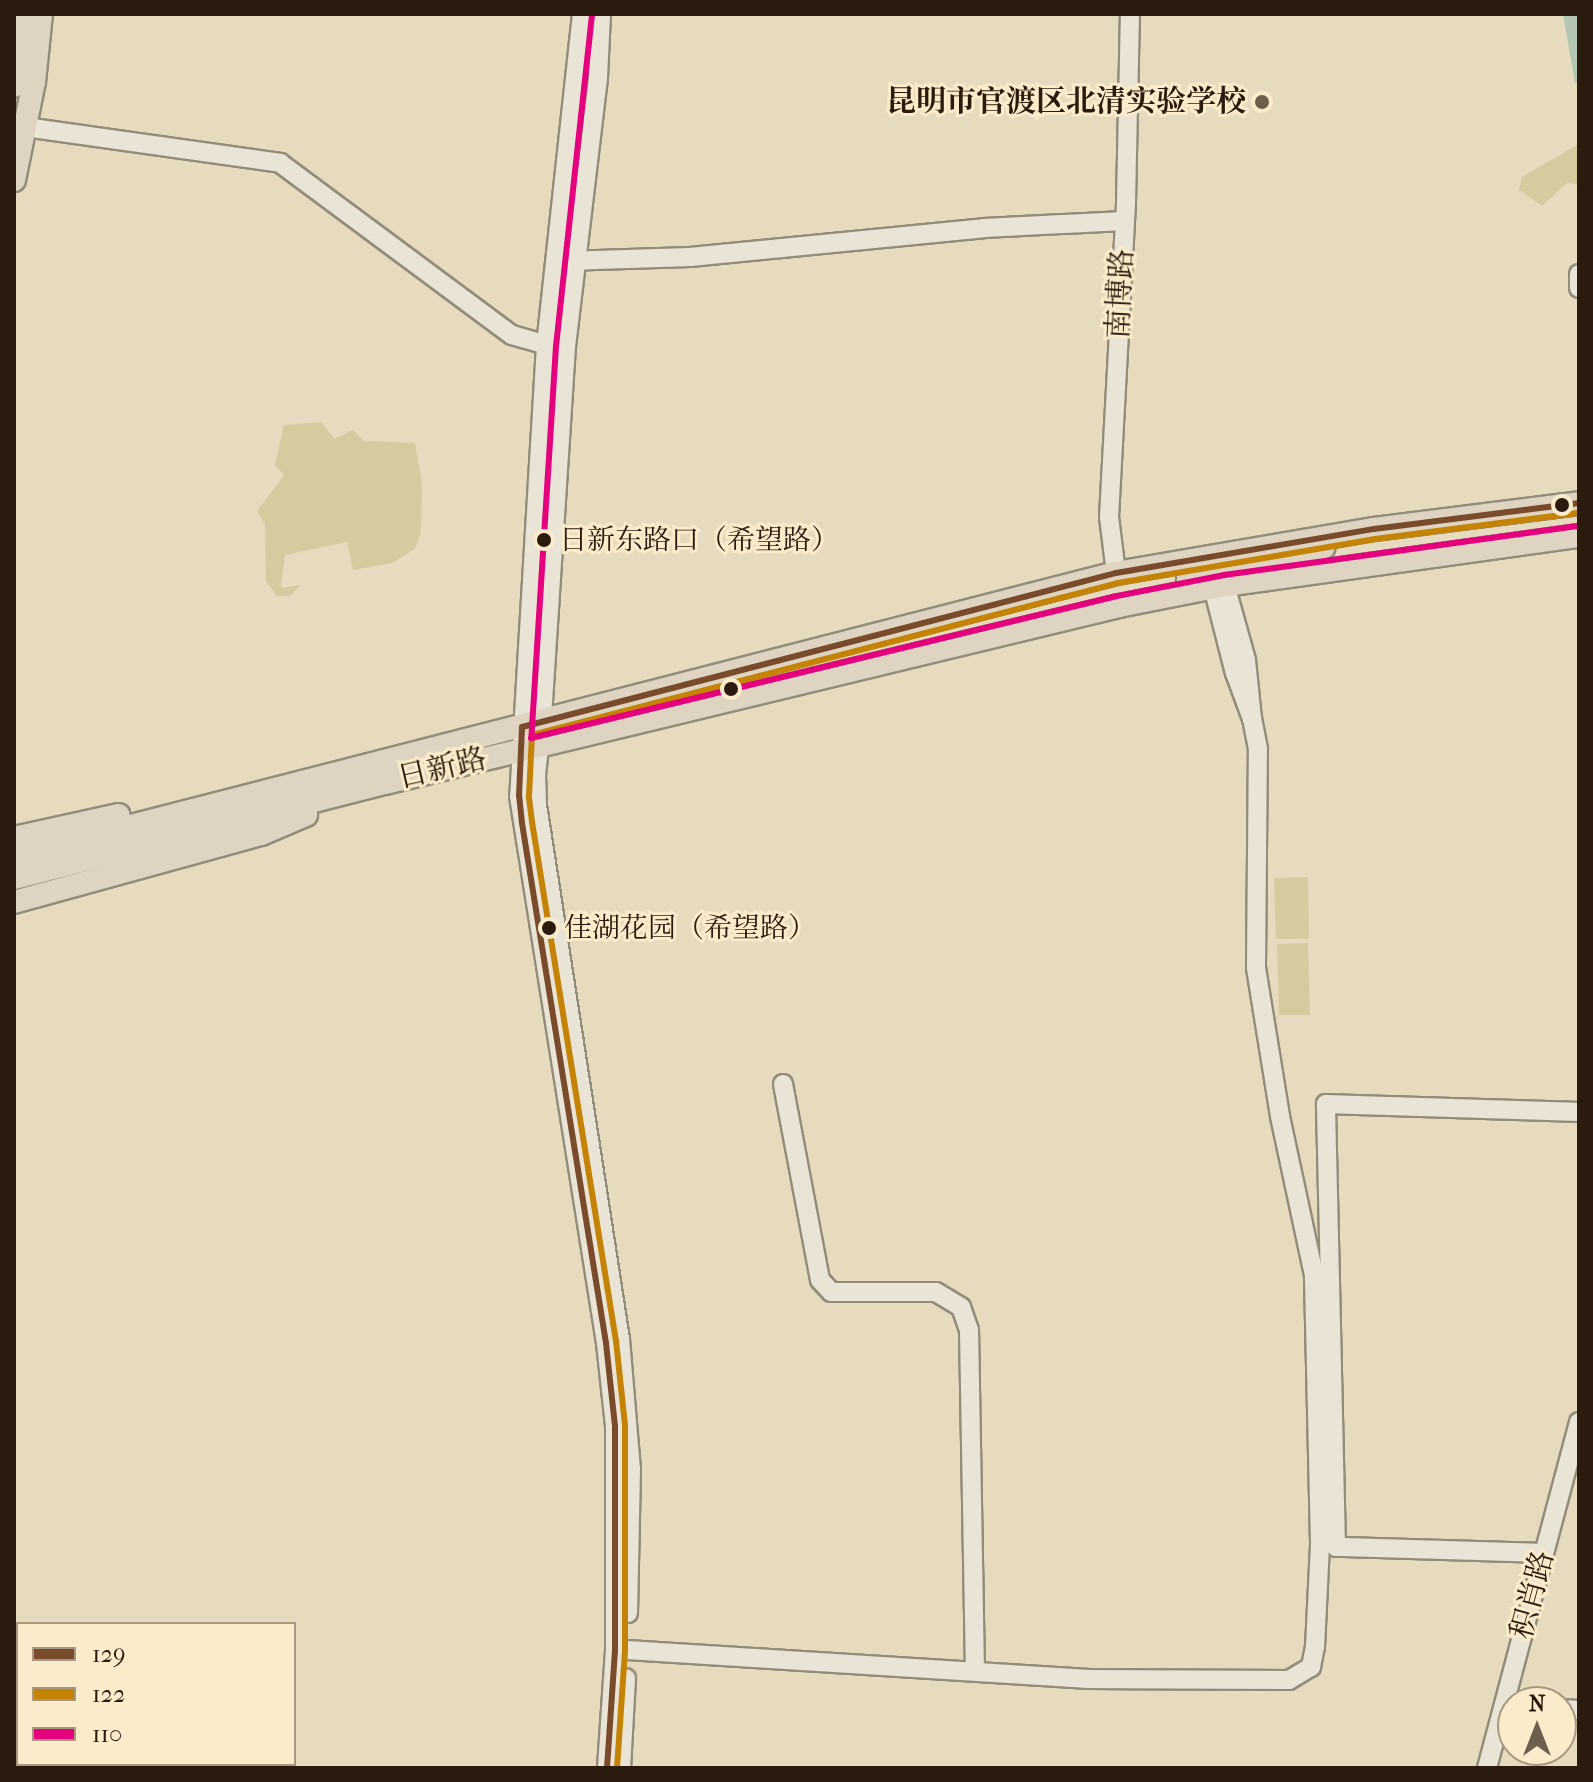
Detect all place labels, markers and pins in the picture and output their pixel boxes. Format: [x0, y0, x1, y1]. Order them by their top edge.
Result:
place label: 昆明市官渡区北清实验学校 [886, 84, 1246, 120]
marker: 昆明市官渡区北清实验学校 [1253, 93, 1271, 111]
unlabelled marker [1554, 497, 1570, 513]
place label: 日新东路口（希望路） [559, 523, 839, 557]
marker: 日新东路口（希望路） [536, 532, 552, 548]
unlabelled marker [723, 681, 739, 697]
place label: 佳湖花园（希望路） [564, 911, 816, 945]
marker: 佳湖花园（希望路） [541, 920, 557, 936]

